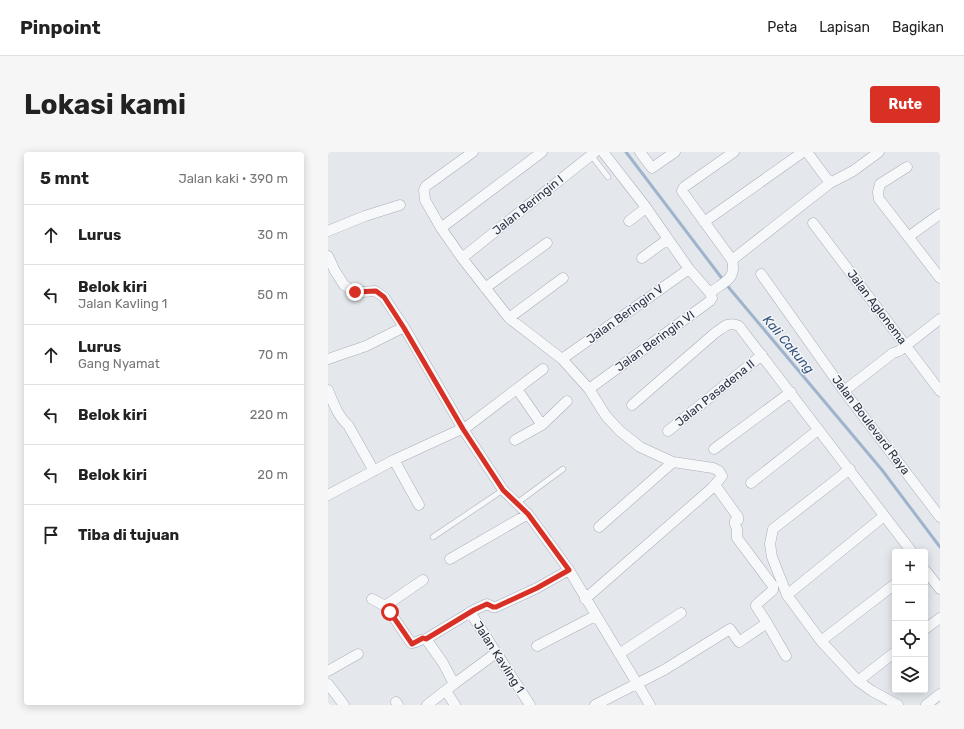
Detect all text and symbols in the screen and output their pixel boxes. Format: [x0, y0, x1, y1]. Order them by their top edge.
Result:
text: Pinpoint [20, 16, 101, 39]
text: Peta [767, 19, 797, 36]
text: Lapisan [819, 19, 870, 36]
text: Bagikan [892, 19, 944, 36]
button: Rute [870, 86, 940, 123]
text: Lokasi kami [24, 88, 186, 121]
text: 5 mnt [40, 168, 89, 188]
text: Jalan kaki · 390 m [178, 171, 288, 186]
street label: Jalan Beringin I [490, 172, 566, 238]
icon: ahead [40, 224, 62, 246]
text: Lurus [78, 226, 121, 244]
text: 30 m [257, 227, 288, 242]
street label: Jalan Aglonema [844, 267, 910, 347]
text: Belok kiri [78, 278, 147, 296]
street label: Jalan Beringin V [584, 281, 666, 346]
route end [346, 283, 364, 301]
icon: left [40, 284, 62, 306]
text: 50 m [257, 287, 288, 302]
text: Jalan Kavling 1 [78, 296, 167, 311]
street label: Jalan Beringin VI [613, 308, 697, 374]
water label: Kali Cakung [759, 312, 817, 377]
text: Lurus [78, 338, 121, 356]
icon: ahead [40, 344, 62, 366]
text: 70 m [258, 347, 288, 362]
text: Gang Nyamat [78, 356, 160, 371]
street label: Jalan Pasadena II [672, 357, 758, 429]
street label: Jalan Boulevard Raya [829, 373, 913, 477]
icon: left [40, 404, 62, 426]
text: Belok kiri [78, 406, 147, 424]
text: 220 m [250, 407, 288, 422]
icon: left [40, 464, 62, 486]
text: Belok kiri [78, 466, 147, 484]
text: 20 m [257, 467, 288, 482]
icon: arrive [40, 524, 62, 546]
text: Tiba di tujuan [78, 526, 179, 544]
map controls [892, 549, 928, 693]
button: + [892, 549, 928, 585]
button: − [892, 585, 928, 621]
route start [381, 603, 399, 621]
street label: Jalan Kavling 1 [471, 619, 527, 695]
button: locate [892, 621, 928, 657]
button: layers [892, 657, 928, 693]

